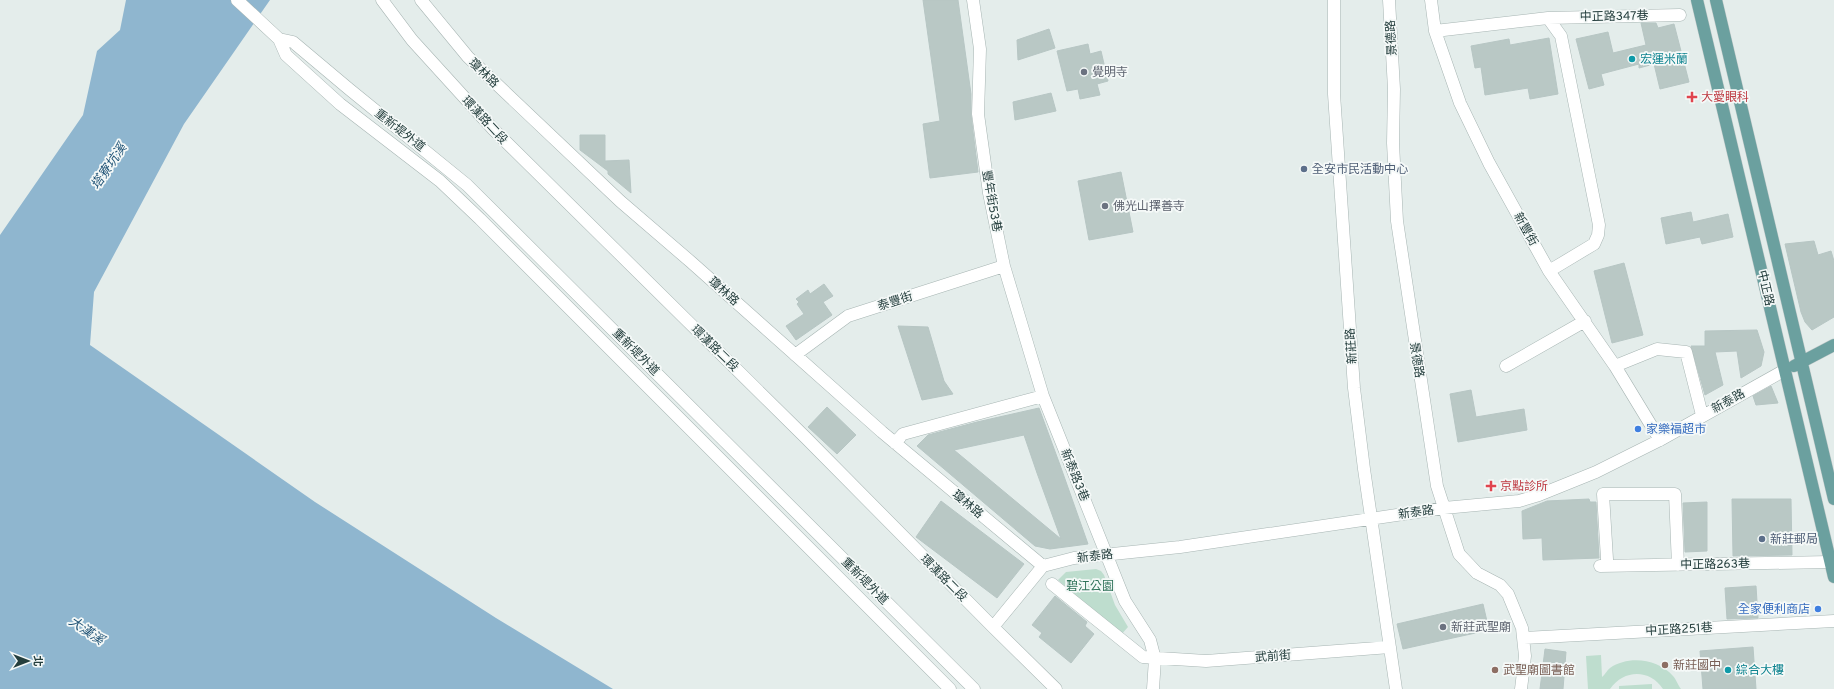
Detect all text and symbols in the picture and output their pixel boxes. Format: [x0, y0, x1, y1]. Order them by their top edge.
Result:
street label: 中正路347巷 [1579, 8, 1649, 26]
street label: 景德路 [1383, 20, 1401, 56]
place label: 宏運米蘭 [1640, 52, 1688, 68]
marker: 宏運米蘭 [1627, 54, 1637, 64]
street label: 瓊林路 [465, 55, 502, 92]
place label: 覺明寺 [1092, 65, 1128, 81]
marker: 覺明寺 [1079, 67, 1089, 77]
place label: 大愛眼科 [1701, 90, 1749, 106]
marker: 大愛眼科 [1686, 91, 1698, 103]
street label: 環漢路二段 [458, 93, 511, 148]
street label: 重新堤外道 [371, 106, 428, 156]
water label: 塔寮坑溪 [88, 139, 132, 193]
place label: 全安市民活動中心 [1312, 162, 1408, 178]
marker: 全安市民活動中心 [1299, 164, 1309, 174]
street label: 豐年街53巷 [978, 169, 1004, 233]
place label: 佛光山擇善寺 [1113, 199, 1185, 215]
marker: 佛光山擇善寺 [1100, 201, 1110, 211]
street label: 新豐街 [1509, 210, 1541, 249]
street label: 中正路 [1753, 269, 1777, 308]
street label: 瓊林路 [705, 274, 742, 310]
street label: 泰豐街 [876, 289, 915, 315]
street label: 環漢路二段 [687, 322, 741, 375]
street label: 重新堤外道 [608, 326, 662, 380]
street label: 新莊路 [1343, 327, 1361, 364]
street label: 景德路 [1405, 341, 1427, 379]
street label: 新泰路 [1709, 386, 1748, 418]
place label: 家樂福超市 [1646, 422, 1706, 438]
marker: 家樂福超市 [1633, 424, 1643, 434]
street label: 新泰路3巷 [1056, 447, 1092, 504]
place label: 京點診所 [1500, 479, 1548, 495]
marker: 京點診所 [1485, 480, 1497, 492]
street label: 瓊林路 [948, 487, 986, 522]
street label: 新泰路 [1397, 503, 1435, 523]
place label: 新莊郵局 [1770, 532, 1818, 548]
marker: 新莊郵局 [1757, 534, 1767, 544]
street label: 新泰路 [1076, 547, 1114, 567]
street label: 環漢路二段 [916, 552, 970, 606]
street label: 重新堤外道 [837, 555, 891, 609]
street label: 中正路263巷 [1680, 556, 1750, 574]
park label: 碧江公園 [1066, 579, 1114, 595]
place label: 全家便利商店 [1738, 602, 1810, 618]
marker: 全家便利商店 [1813, 604, 1823, 614]
water label: 大漢溪 [65, 614, 108, 650]
place label: 新莊武聖廟 [1451, 620, 1511, 636]
street label: 中正路251巷 [1645, 620, 1713, 640]
marker: 新莊武聖廟 [1438, 622, 1448, 632]
north arrow [8, 641, 48, 681]
street label: 武前街 [1255, 648, 1292, 666]
text: 北 [30, 656, 44, 667]
place label: 新莊國中 [1673, 658, 1721, 674]
marker: 新莊國中 [1660, 660, 1670, 670]
place label: 武聖廟圖書館 [1503, 663, 1575, 679]
place label: 綜合大樓 [1736, 663, 1784, 679]
marker: 武聖廟圖書館 [1490, 665, 1500, 675]
marker: 綜合大樓 [1723, 665, 1733, 675]

